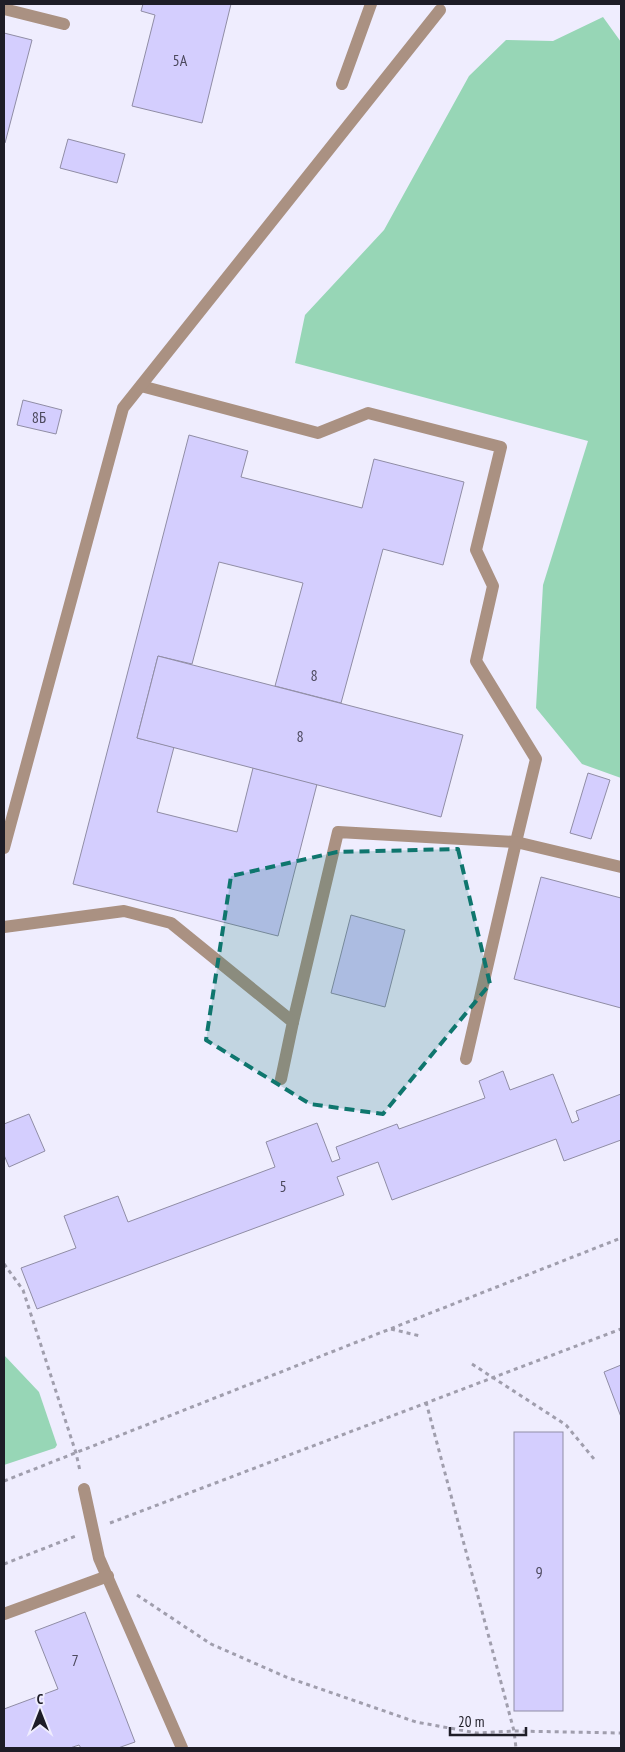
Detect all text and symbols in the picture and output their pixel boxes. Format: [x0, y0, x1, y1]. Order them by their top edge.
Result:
house number: 5А [173, 50, 188, 70]
house number: 8Б [32, 407, 46, 427]
house number: 8 [310, 665, 318, 685]
house number: 8 [296, 726, 304, 746]
house number: 5 [279, 1176, 287, 1196]
house number: 9 [535, 1562, 543, 1582]
house number: 7 [71, 1650, 79, 1670]
north arrow [15, 1687, 65, 1737]
text: С [37, 1690, 44, 1708]
scale bar [450, 1704, 526, 1736]
text: 20 m [458, 1712, 484, 1731]

